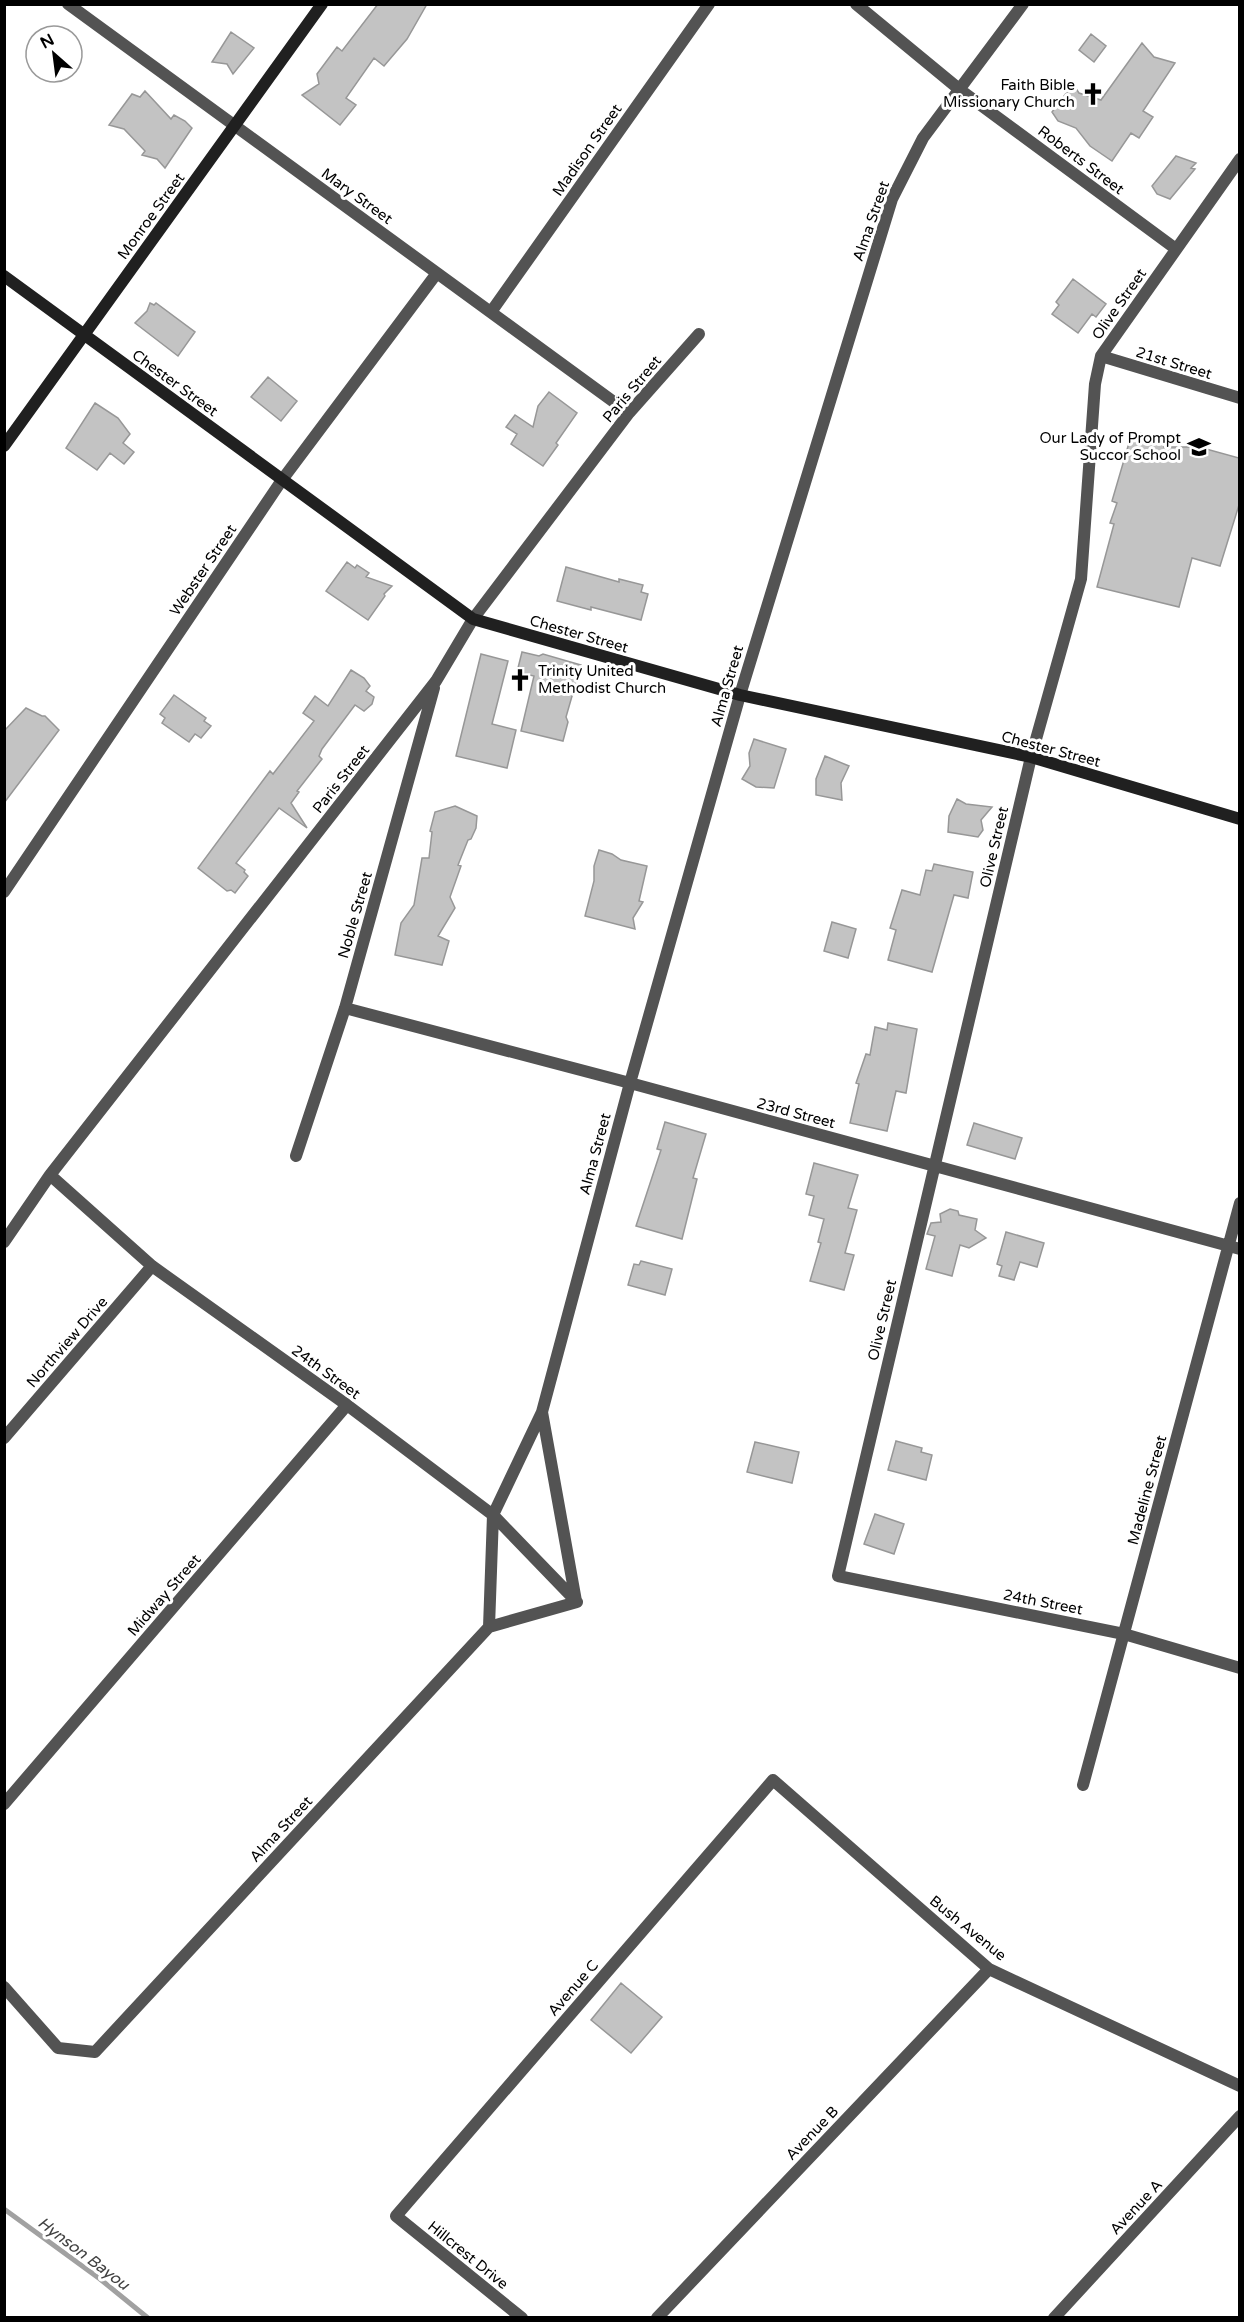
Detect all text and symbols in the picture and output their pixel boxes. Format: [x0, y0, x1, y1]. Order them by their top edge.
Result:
north arrow [24, 24, 84, 84]
text: N [37, 30, 58, 53]
place label: Faith Bible Missionary Church [943, 76, 1075, 111]
church icon: Faith Bible Missionary Church [1080, 81, 1106, 107]
street label: Madison Street [549, 100, 626, 200]
street label: Roberts Street [1034, 122, 1128, 198]
street label: Mary Street [318, 164, 396, 228]
street label: Monroe Street [114, 169, 189, 263]
street label: Alma Street [849, 178, 893, 264]
street label: Olive Street [1088, 265, 1150, 343]
street label: 21st Street [1134, 343, 1214, 383]
street label: Chester Street [129, 346, 222, 420]
street label: Paris Street [599, 352, 665, 426]
place label: Our Lady of Prompt Succor School [1039, 429, 1181, 464]
school or university icon: Our Lady of Prompt Succor School [1186, 434, 1212, 460]
street label: Webster Street [166, 521, 240, 619]
street label: Chester Street [528, 611, 631, 657]
street label: Alma Street [707, 643, 747, 729]
place label: Trinity United Methodist Church [538, 662, 666, 697]
church icon: Trinity United Methodist Church [507, 667, 533, 693]
street label: Chester Street [999, 727, 1103, 771]
street label: Paris Street [309, 741, 373, 817]
street label: Olive Street [976, 804, 1012, 889]
street label: Noble Street [334, 869, 376, 960]
street label: 23rd Street [755, 1094, 838, 1132]
street label: Alma Street [575, 1111, 615, 1197]
street label: Olive Street [864, 1277, 900, 1362]
street label: Northview Drive [23, 1293, 111, 1391]
street label: 24th Street [288, 1341, 364, 1403]
street label: Madeline Street [1124, 1433, 1170, 1547]
street label: Midway Street [124, 1550, 205, 1640]
street label: 24th Street [1002, 1585, 1084, 1619]
street label: Alma Street [246, 1792, 316, 1866]
street label: Bush Avenue [926, 1892, 1010, 1964]
street label: Avenue C [544, 1956, 602, 2020]
street label: Avenue B [782, 2102, 842, 2164]
street label: Avenue A [1106, 2176, 1166, 2238]
water label: Hynson Bayou [34, 2213, 134, 2295]
street label: Hillcrest Drive [424, 2217, 512, 2293]

